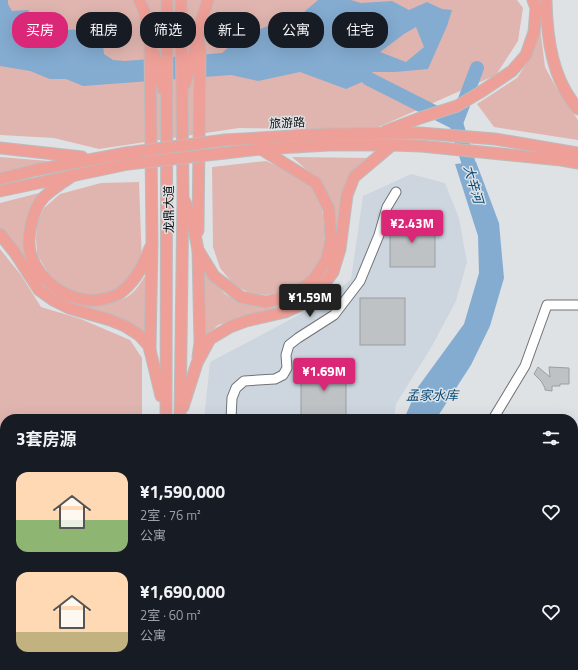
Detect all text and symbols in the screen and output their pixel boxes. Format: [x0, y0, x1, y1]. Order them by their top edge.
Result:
chip: 买房 [12, 12, 68, 48]
chip: 租房 [76, 12, 132, 48]
chip: 筛选 [140, 12, 196, 48]
chip: 新上 [204, 12, 260, 48]
chip: 公寓 [268, 12, 324, 48]
chip: 住宅 [332, 12, 388, 48]
street label: 旅游路 [269, 112, 305, 133]
water label: 大辛河 [459, 162, 490, 208]
street label: 龙鼎大道 [159, 185, 178, 233]
pin: ¥2.43M [379, 210, 445, 244]
text: ¥2.43M [390, 213, 434, 233]
pin: ¥1.59M [277, 284, 343, 318]
text: ¥1.59M [288, 287, 332, 307]
pin: ¥1.69M [291, 358, 357, 392]
text: ¥1.69M [302, 361, 346, 381]
water label: 孟家水库 [406, 385, 460, 405]
text: 3套房源 [16, 426, 77, 452]
icon: filters [540, 427, 562, 449]
text: ¥1,590,000 [140, 479, 225, 505]
icon: home [48, 488, 96, 536]
icon: heart [540, 501, 562, 523]
text: 2室 · 76 m² [140, 505, 201, 525]
text: 公寓 [140, 525, 166, 545]
text: ¥1,690,000 [140, 579, 225, 605]
icon: home [48, 588, 96, 636]
icon: heart [540, 601, 562, 623]
text: 2室 · 60 m² [140, 605, 201, 625]
text: 公寓 [140, 625, 166, 645]

